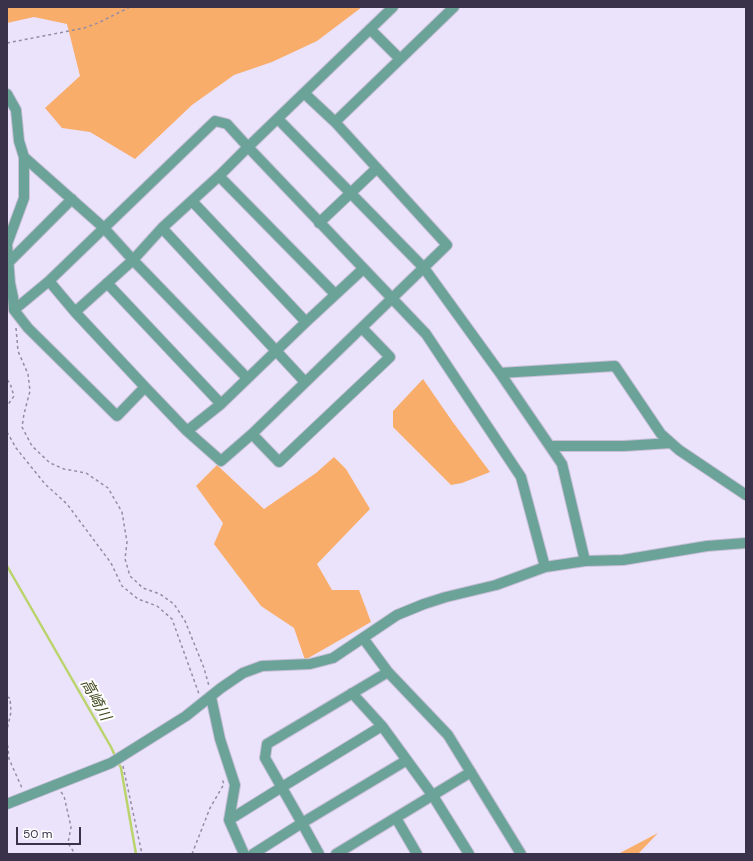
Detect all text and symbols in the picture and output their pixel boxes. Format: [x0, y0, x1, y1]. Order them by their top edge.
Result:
water label: 高崎川 [76, 676, 114, 724]
scale bar [18, 819, 83, 845]
text: 50 m [23, 826, 52, 842]

